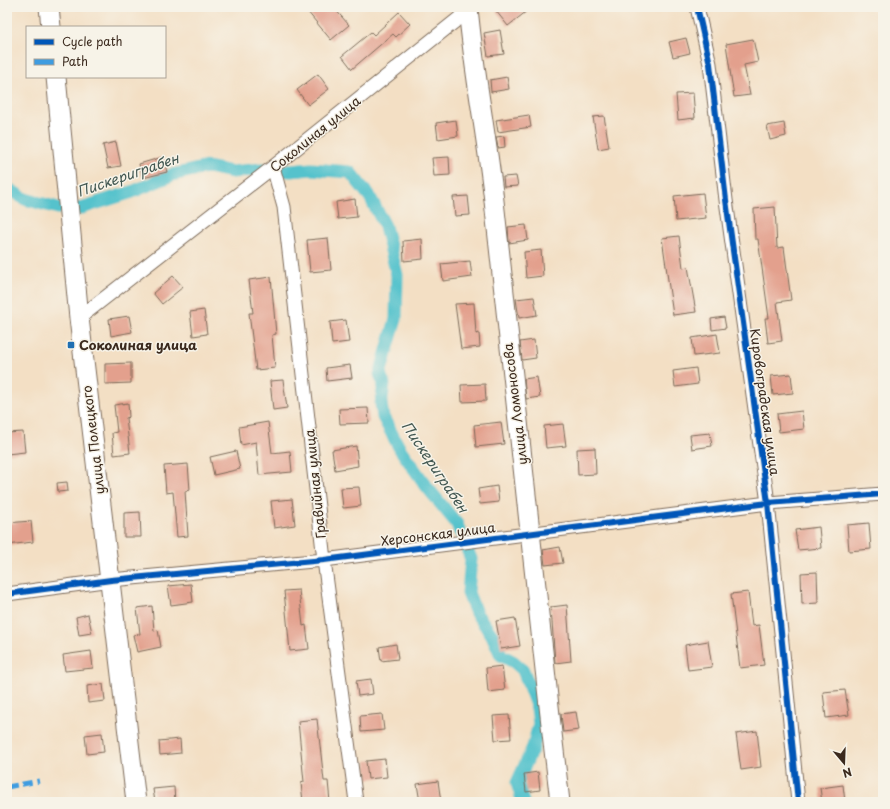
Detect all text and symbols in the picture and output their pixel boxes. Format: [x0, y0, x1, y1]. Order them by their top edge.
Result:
legend [26, 26, 166, 78]
text: Cycle path [62, 32, 123, 50]
text: Path [62, 52, 88, 70]
street label: Соколиная улица [265, 91, 365, 176]
water label: Пискериграбен [74, 147, 183, 202]
street label: Кировоградская улица [746, 327, 785, 477]
place label: Соколиная улица [79, 335, 197, 354]
marker: Соколиная улица [66, 340, 76, 350]
street label: улица Ломоносова [497, 341, 531, 466]
street label: улица Полецкого [76, 384, 109, 496]
water label: Пискериграбен [397, 417, 475, 518]
street label: Гравийная улица [299, 428, 330, 540]
street label: Херсонская улица [380, 517, 497, 550]
north arrow [824, 743, 864, 783]
text: N [840, 763, 854, 782]

